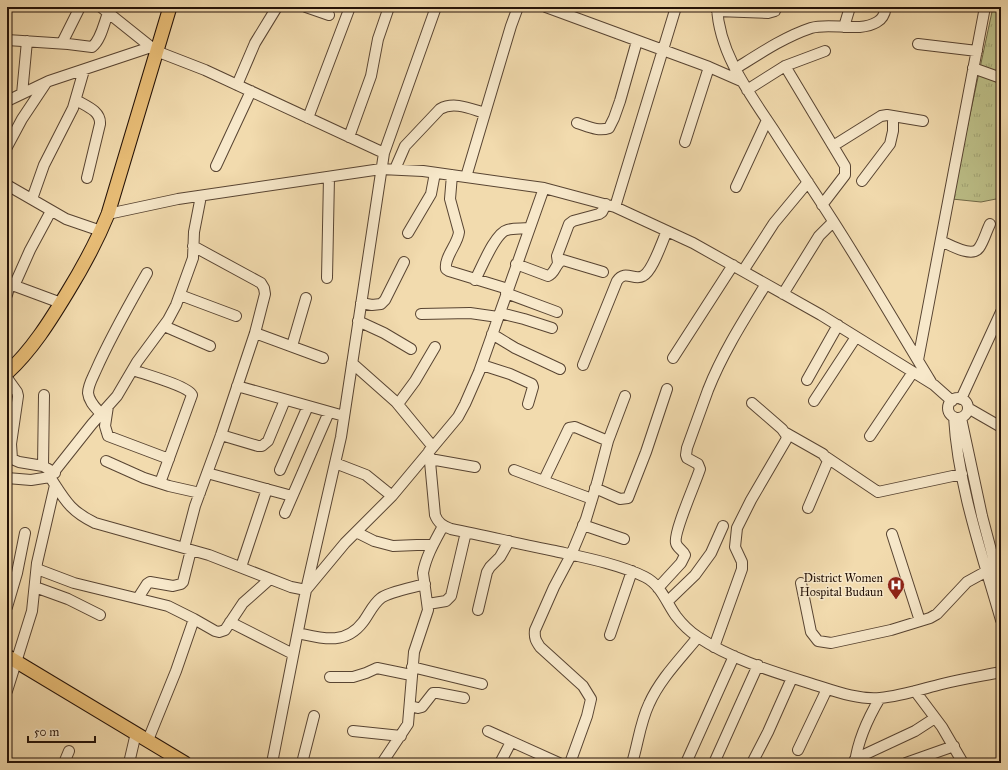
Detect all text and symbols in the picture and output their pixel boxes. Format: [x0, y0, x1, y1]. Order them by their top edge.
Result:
place label: District Women Hospital Budaun [800, 571, 883, 599]
hospital icon: District Women Hospital Budaun [886, 575, 906, 600]
scale bar [28, 718, 95, 744]
text: 50 m [34, 725, 59, 739]

